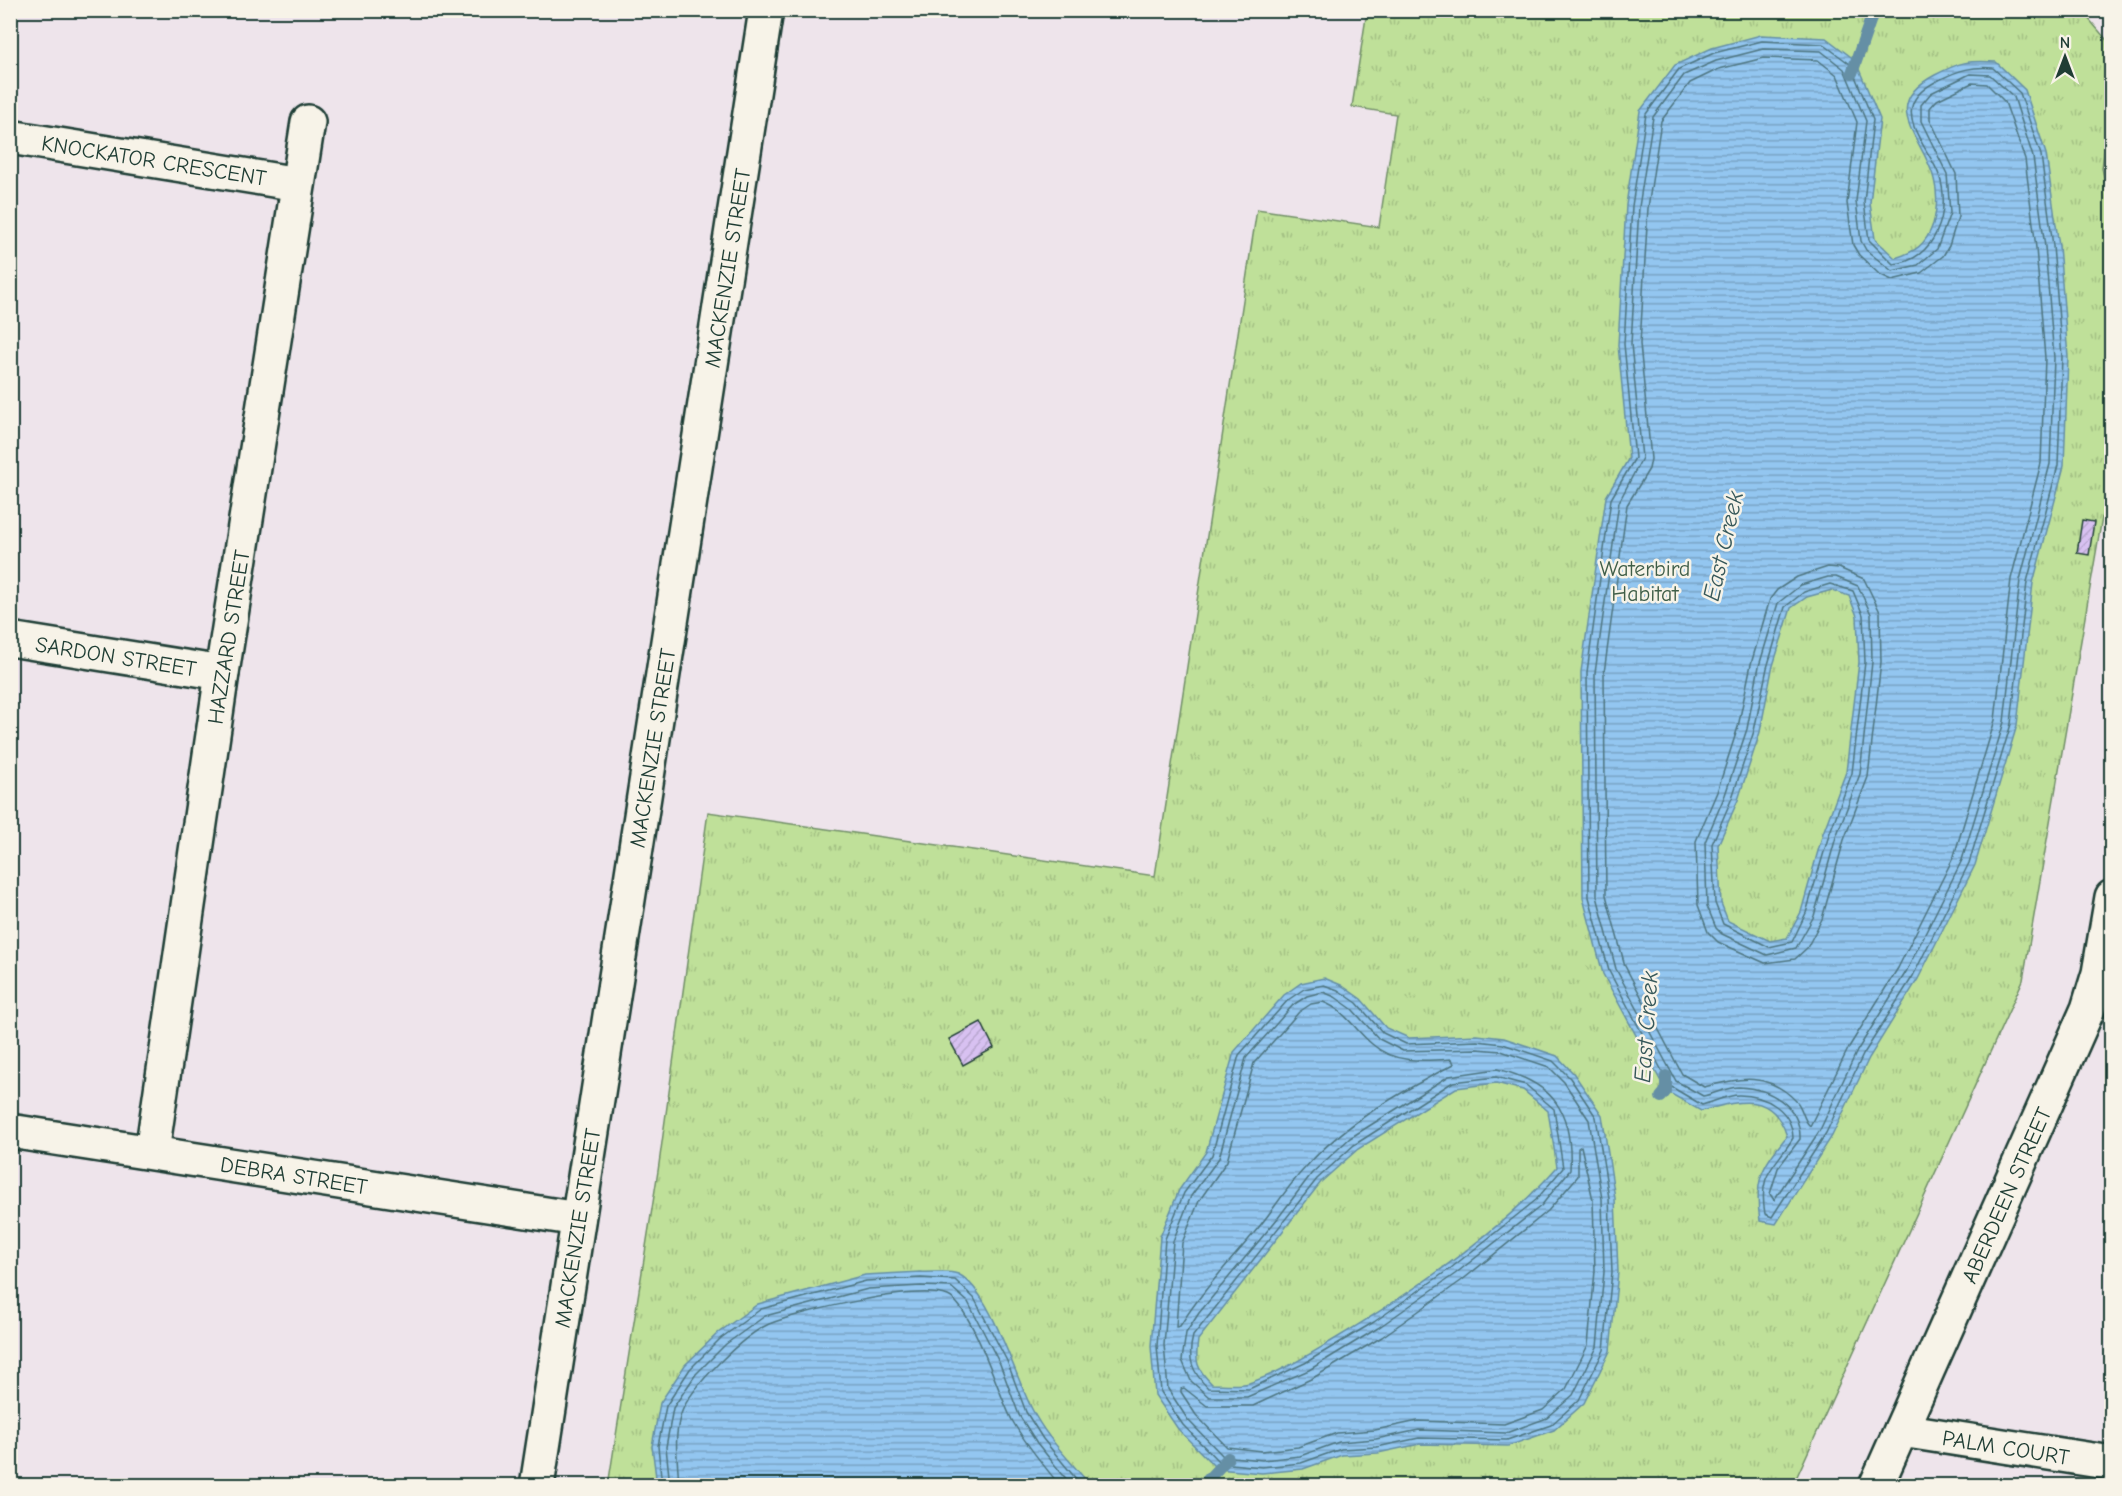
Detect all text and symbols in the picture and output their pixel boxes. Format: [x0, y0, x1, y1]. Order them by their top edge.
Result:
north arrow [2035, 27, 2095, 87]
text: N [2060, 34, 2070, 52]
street label: KNOCKATOR CRESCENT [39, 130, 269, 192]
street label: MACKENZIE STREET [699, 166, 757, 370]
water label: East Creek [1697, 488, 1749, 604]
street label: HAZZARD STREET [202, 548, 256, 726]
park label: Waterbird Habitat [1600, 556, 1690, 607]
street label: SARDON STREET [34, 631, 199, 683]
street label: MACKENZIE STREET [624, 646, 682, 850]
water label: East Creek [1628, 970, 1664, 1084]
street label: ABERDEEN STREET [1956, 1103, 2058, 1287]
street label: MACKENZIE STREET [549, 1126, 607, 1330]
street label: DEBRA STREET [218, 1152, 370, 1201]
street label: PALM COURT [1940, 1425, 2072, 1471]

